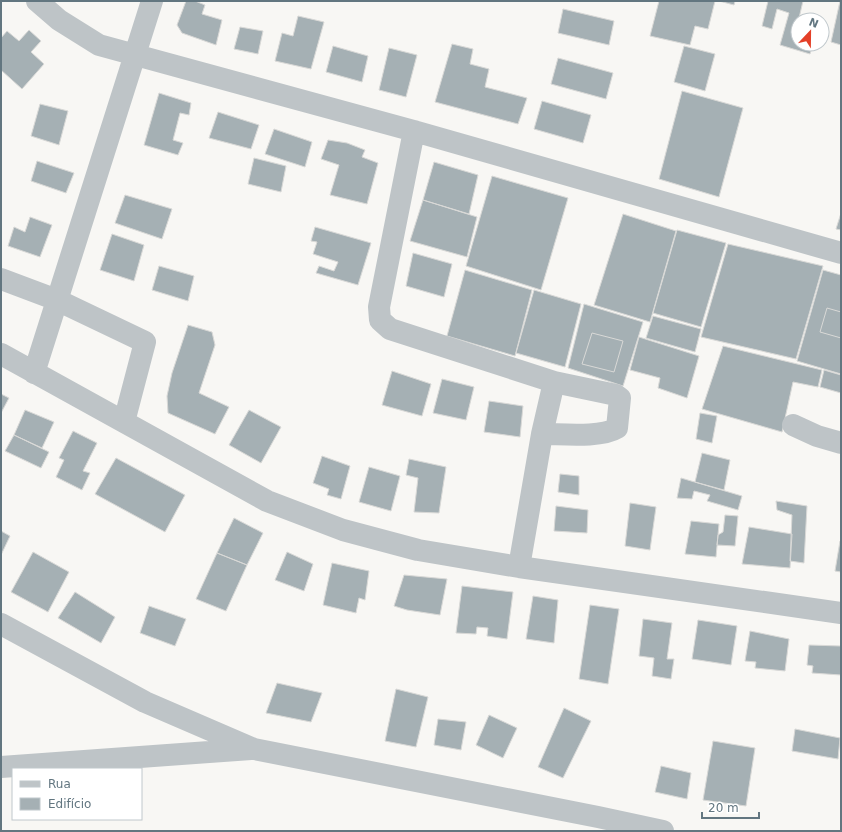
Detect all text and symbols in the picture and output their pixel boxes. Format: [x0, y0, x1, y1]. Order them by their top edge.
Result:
north arrow [790, 12, 830, 52]
text: N [807, 15, 820, 31]
legend [12, 768, 142, 820]
text: Rua [48, 777, 71, 791]
scale bar [702, 794, 759, 820]
text: Edifício [48, 797, 91, 811]
text: 20 m [708, 801, 739, 815]

